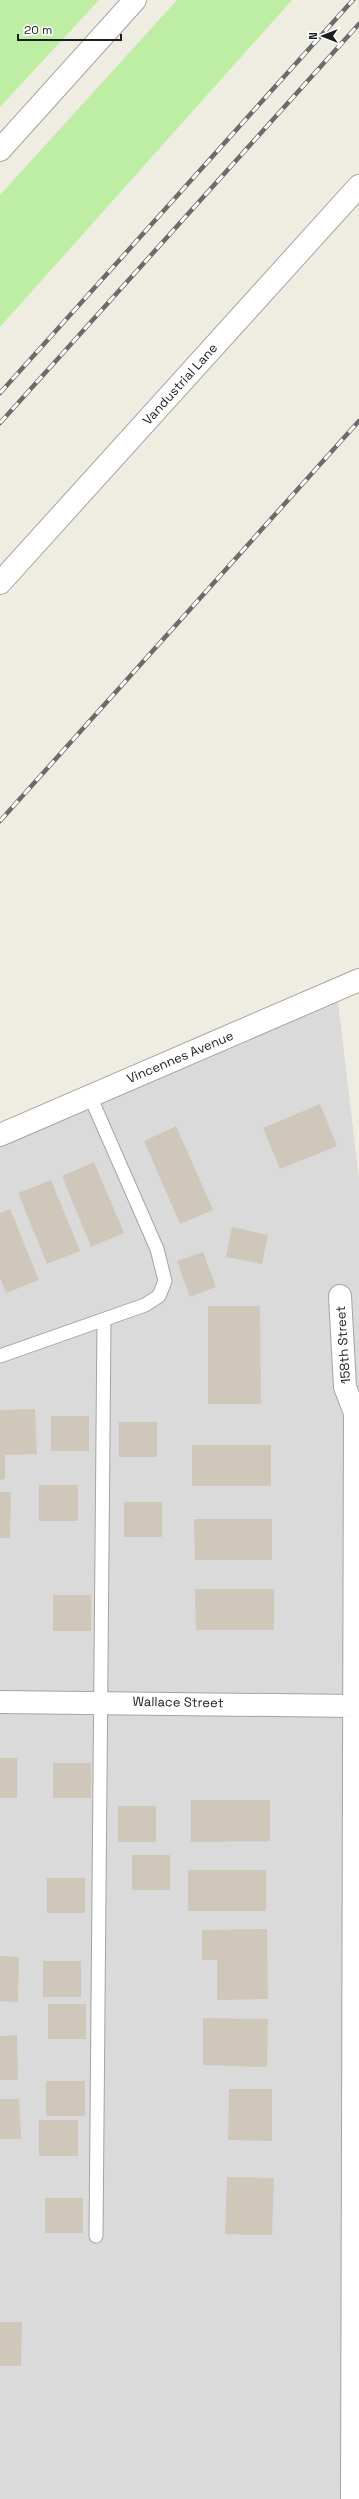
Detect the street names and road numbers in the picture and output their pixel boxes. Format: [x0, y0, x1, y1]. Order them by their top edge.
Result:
street label: Vandustrial Lane [139, 340, 221, 428]
street label: Vincennes Avenue [124, 1027, 236, 1087]
street label: 158th Street [332, 1305, 354, 1385]
street label: Wallace Street [132, 1693, 224, 1711]

